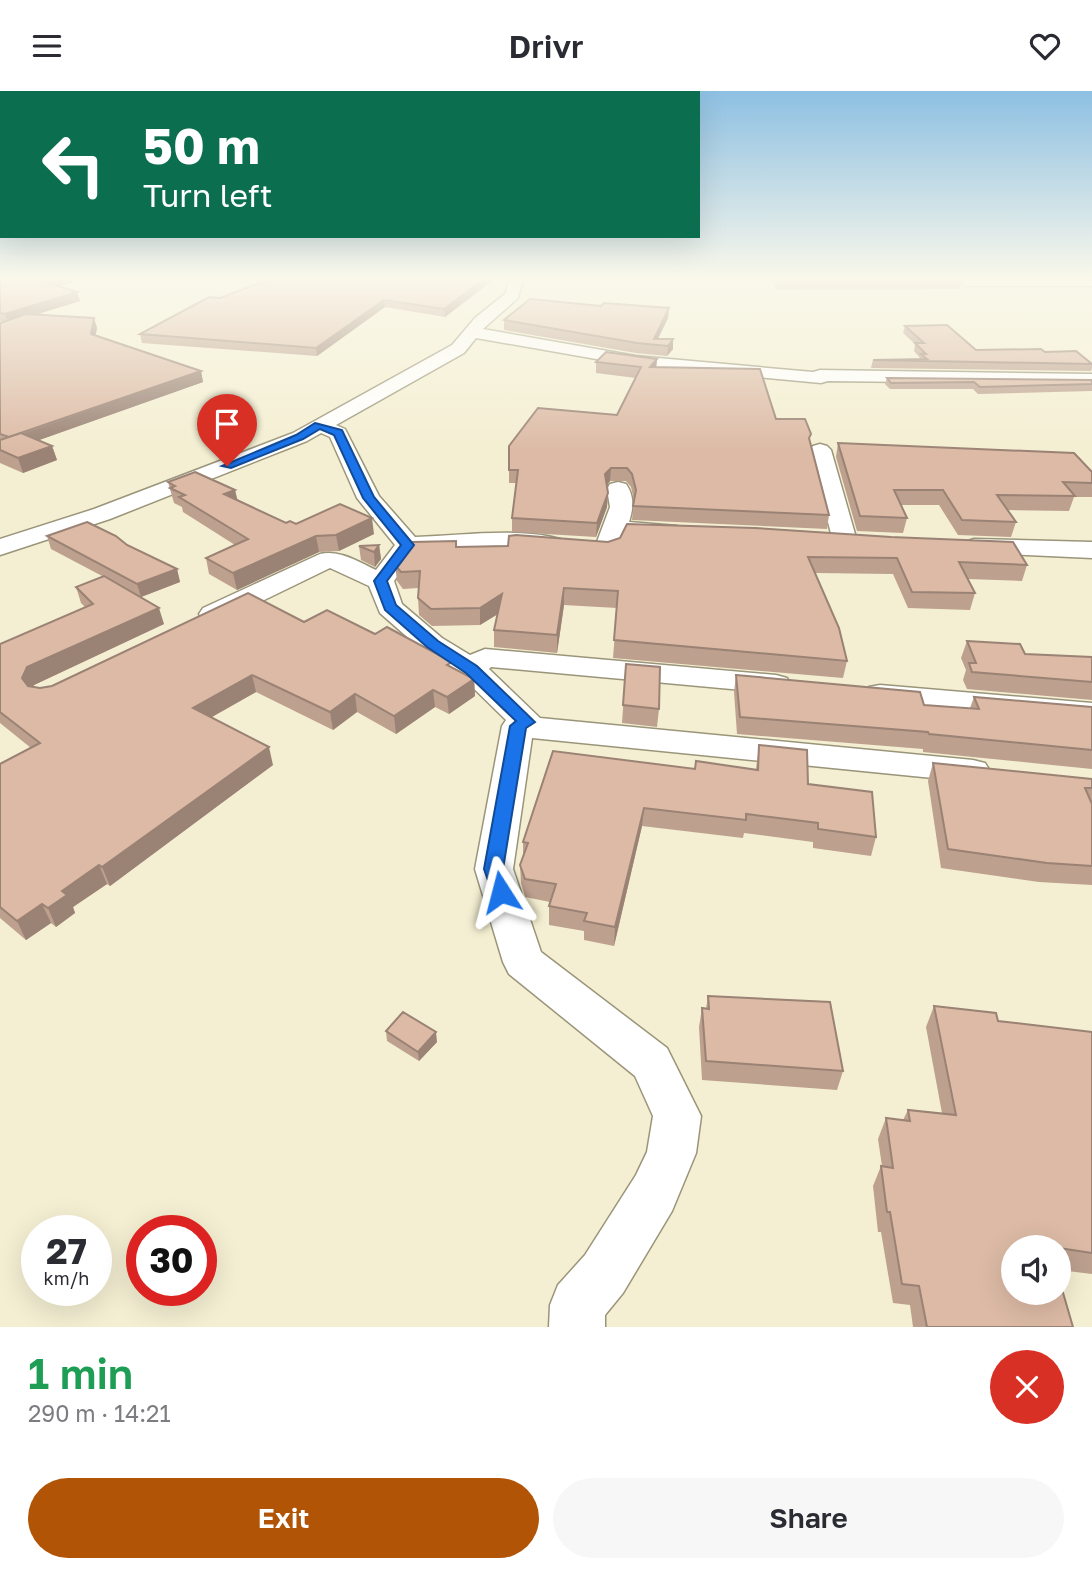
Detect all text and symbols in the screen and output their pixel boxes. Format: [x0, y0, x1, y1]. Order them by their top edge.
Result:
icon: menu [28, 27, 66, 65]
text: Drivr [509, 27, 583, 65]
icon: heart [1026, 27, 1064, 65]
text: 50 m [143, 116, 260, 175]
icon: left [28, 119, 119, 210]
text: Turn left [143, 176, 272, 214]
pin [197, 394, 257, 466]
icon: arrive [208, 405, 246, 443]
position arrow [464, 855, 538, 929]
speed limit sign: 30 [126, 1215, 217, 1306]
text: 27 [46, 1230, 87, 1272]
map controls [1001, 1235, 1071, 1305]
button: sound [1001, 1235, 1071, 1305]
text: km/h [44, 1267, 89, 1289]
text: 1 min [28, 1348, 133, 1398]
button: close [990, 1350, 1064, 1424]
text: 290 m · 14:21 [28, 1399, 171, 1427]
button: Exit [28, 1478, 539, 1558]
button: Share [553, 1478, 1064, 1558]

